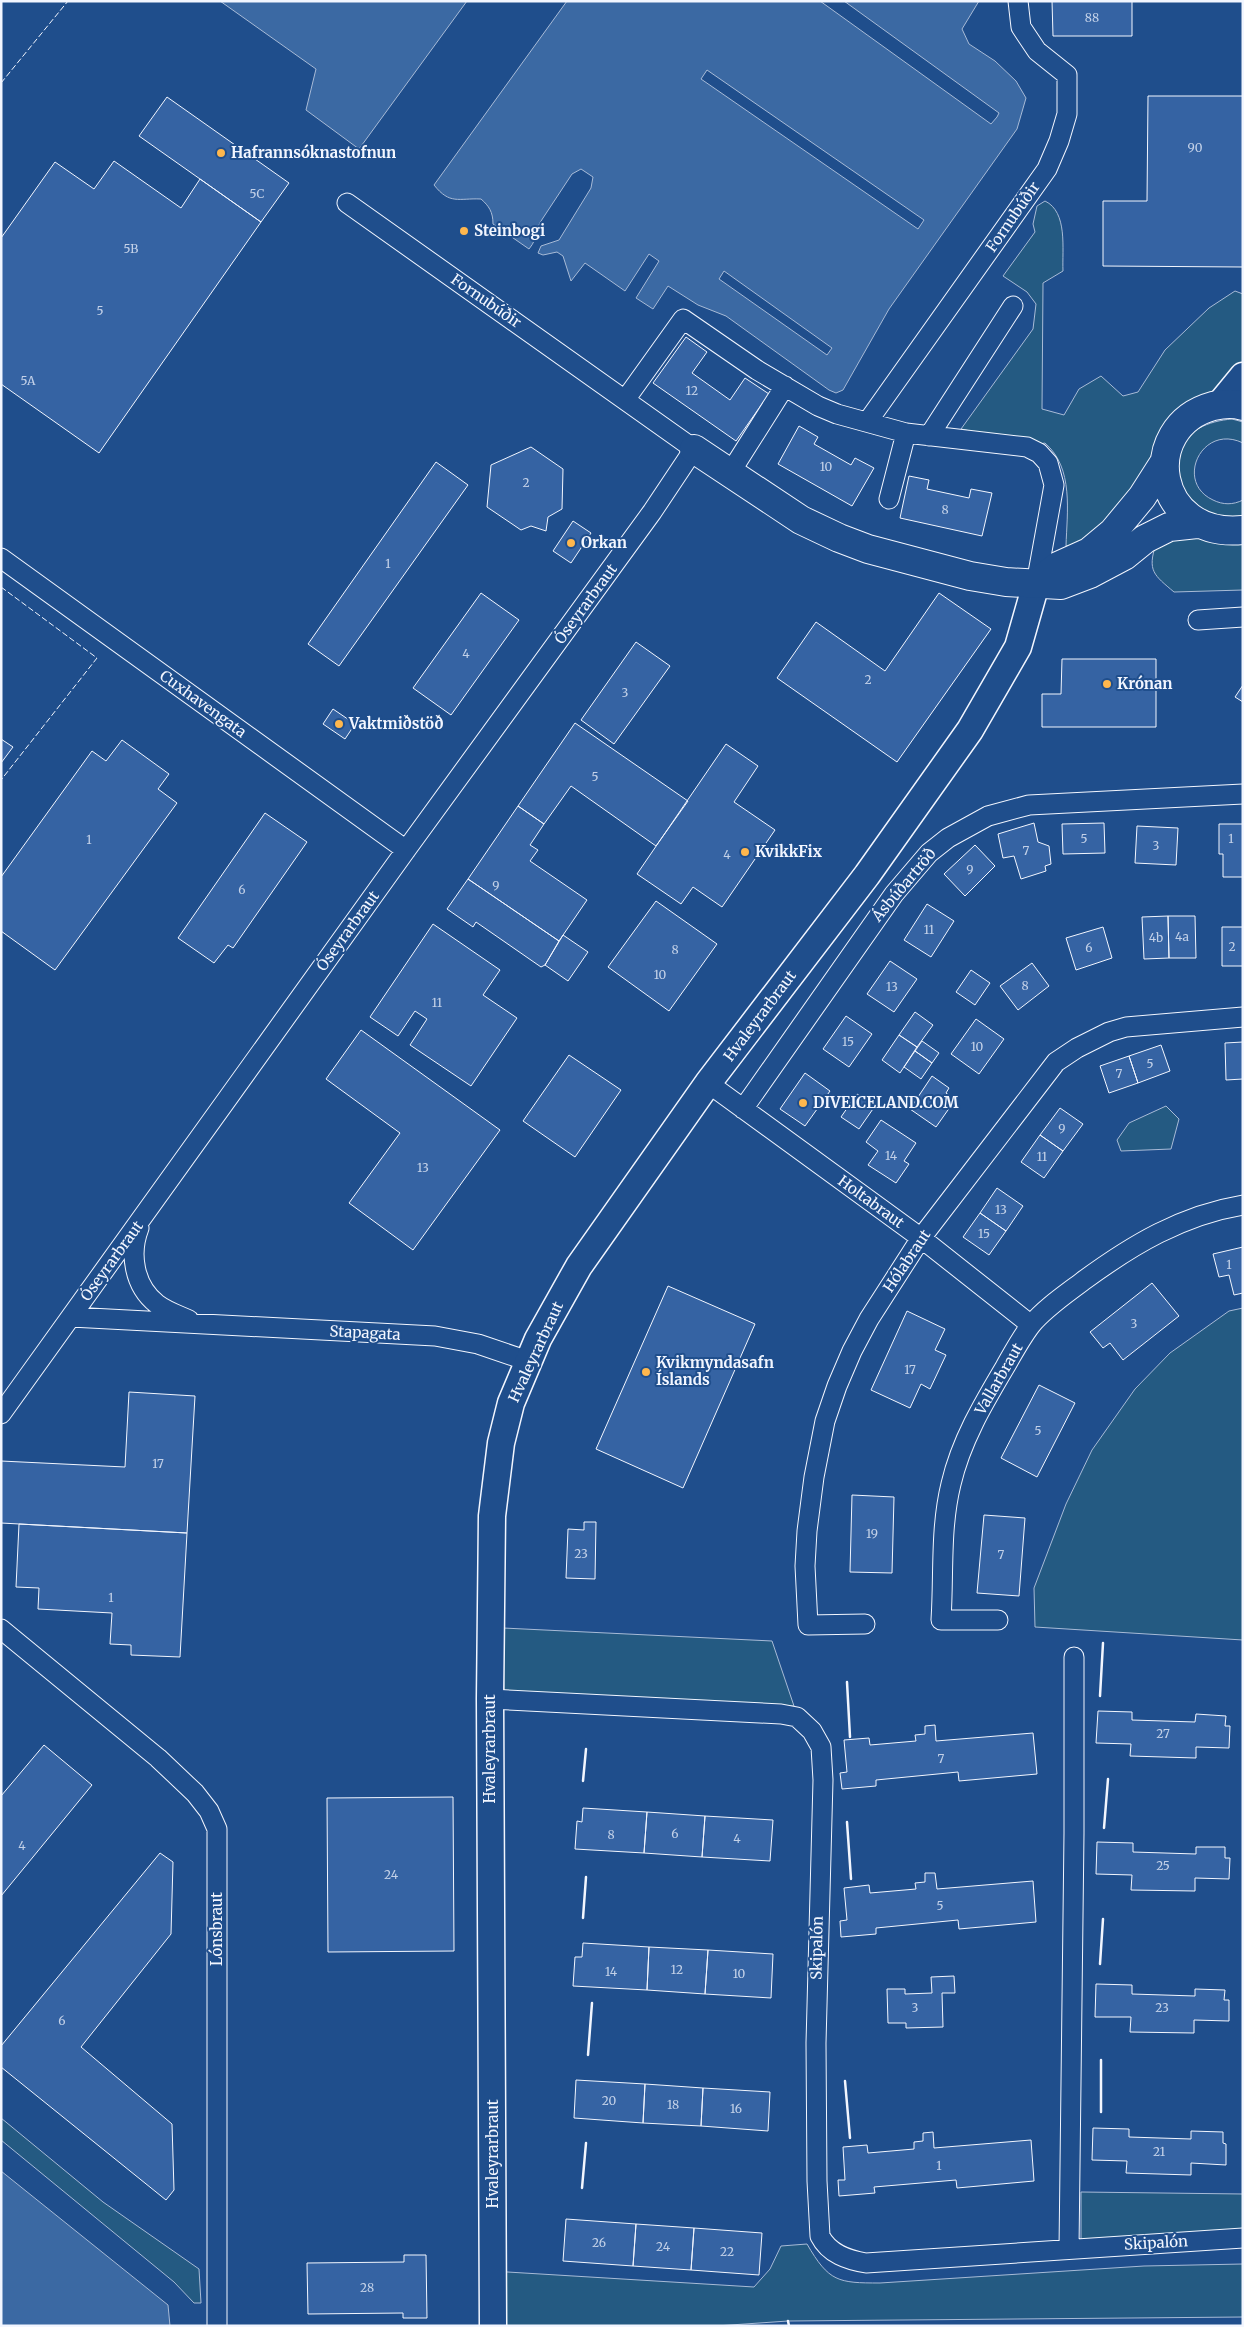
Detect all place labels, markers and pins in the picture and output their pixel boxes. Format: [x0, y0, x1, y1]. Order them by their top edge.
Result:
place label: Hafrannsóknastofnun [231, 143, 396, 162]
marker: Hafrannsóknastofnun [215, 147, 227, 159]
place label: Steinbogi [474, 221, 545, 240]
marker: Steinbogi [458, 225, 470, 237]
place label: Orkan [581, 533, 627, 552]
marker: Orkan [565, 537, 577, 549]
place label: Krónan [1117, 674, 1173, 693]
marker: Krónan [1101, 678, 1113, 690]
place label: Vaktmiðstöð [348, 714, 443, 733]
marker: Vaktmiðstöð [333, 718, 345, 730]
place label: KvikkFix [755, 842, 823, 861]
marker: KvikkFix [739, 846, 751, 858]
place label: DIVEICELAND.COM [813, 1093, 959, 1112]
marker: DIVEICELAND.COM [797, 1097, 809, 1109]
place label: Kvikmyndasafn Íslands [656, 1353, 774, 1389]
marker: Kvikmyndasafn Íslands [640, 1366, 652, 1378]

